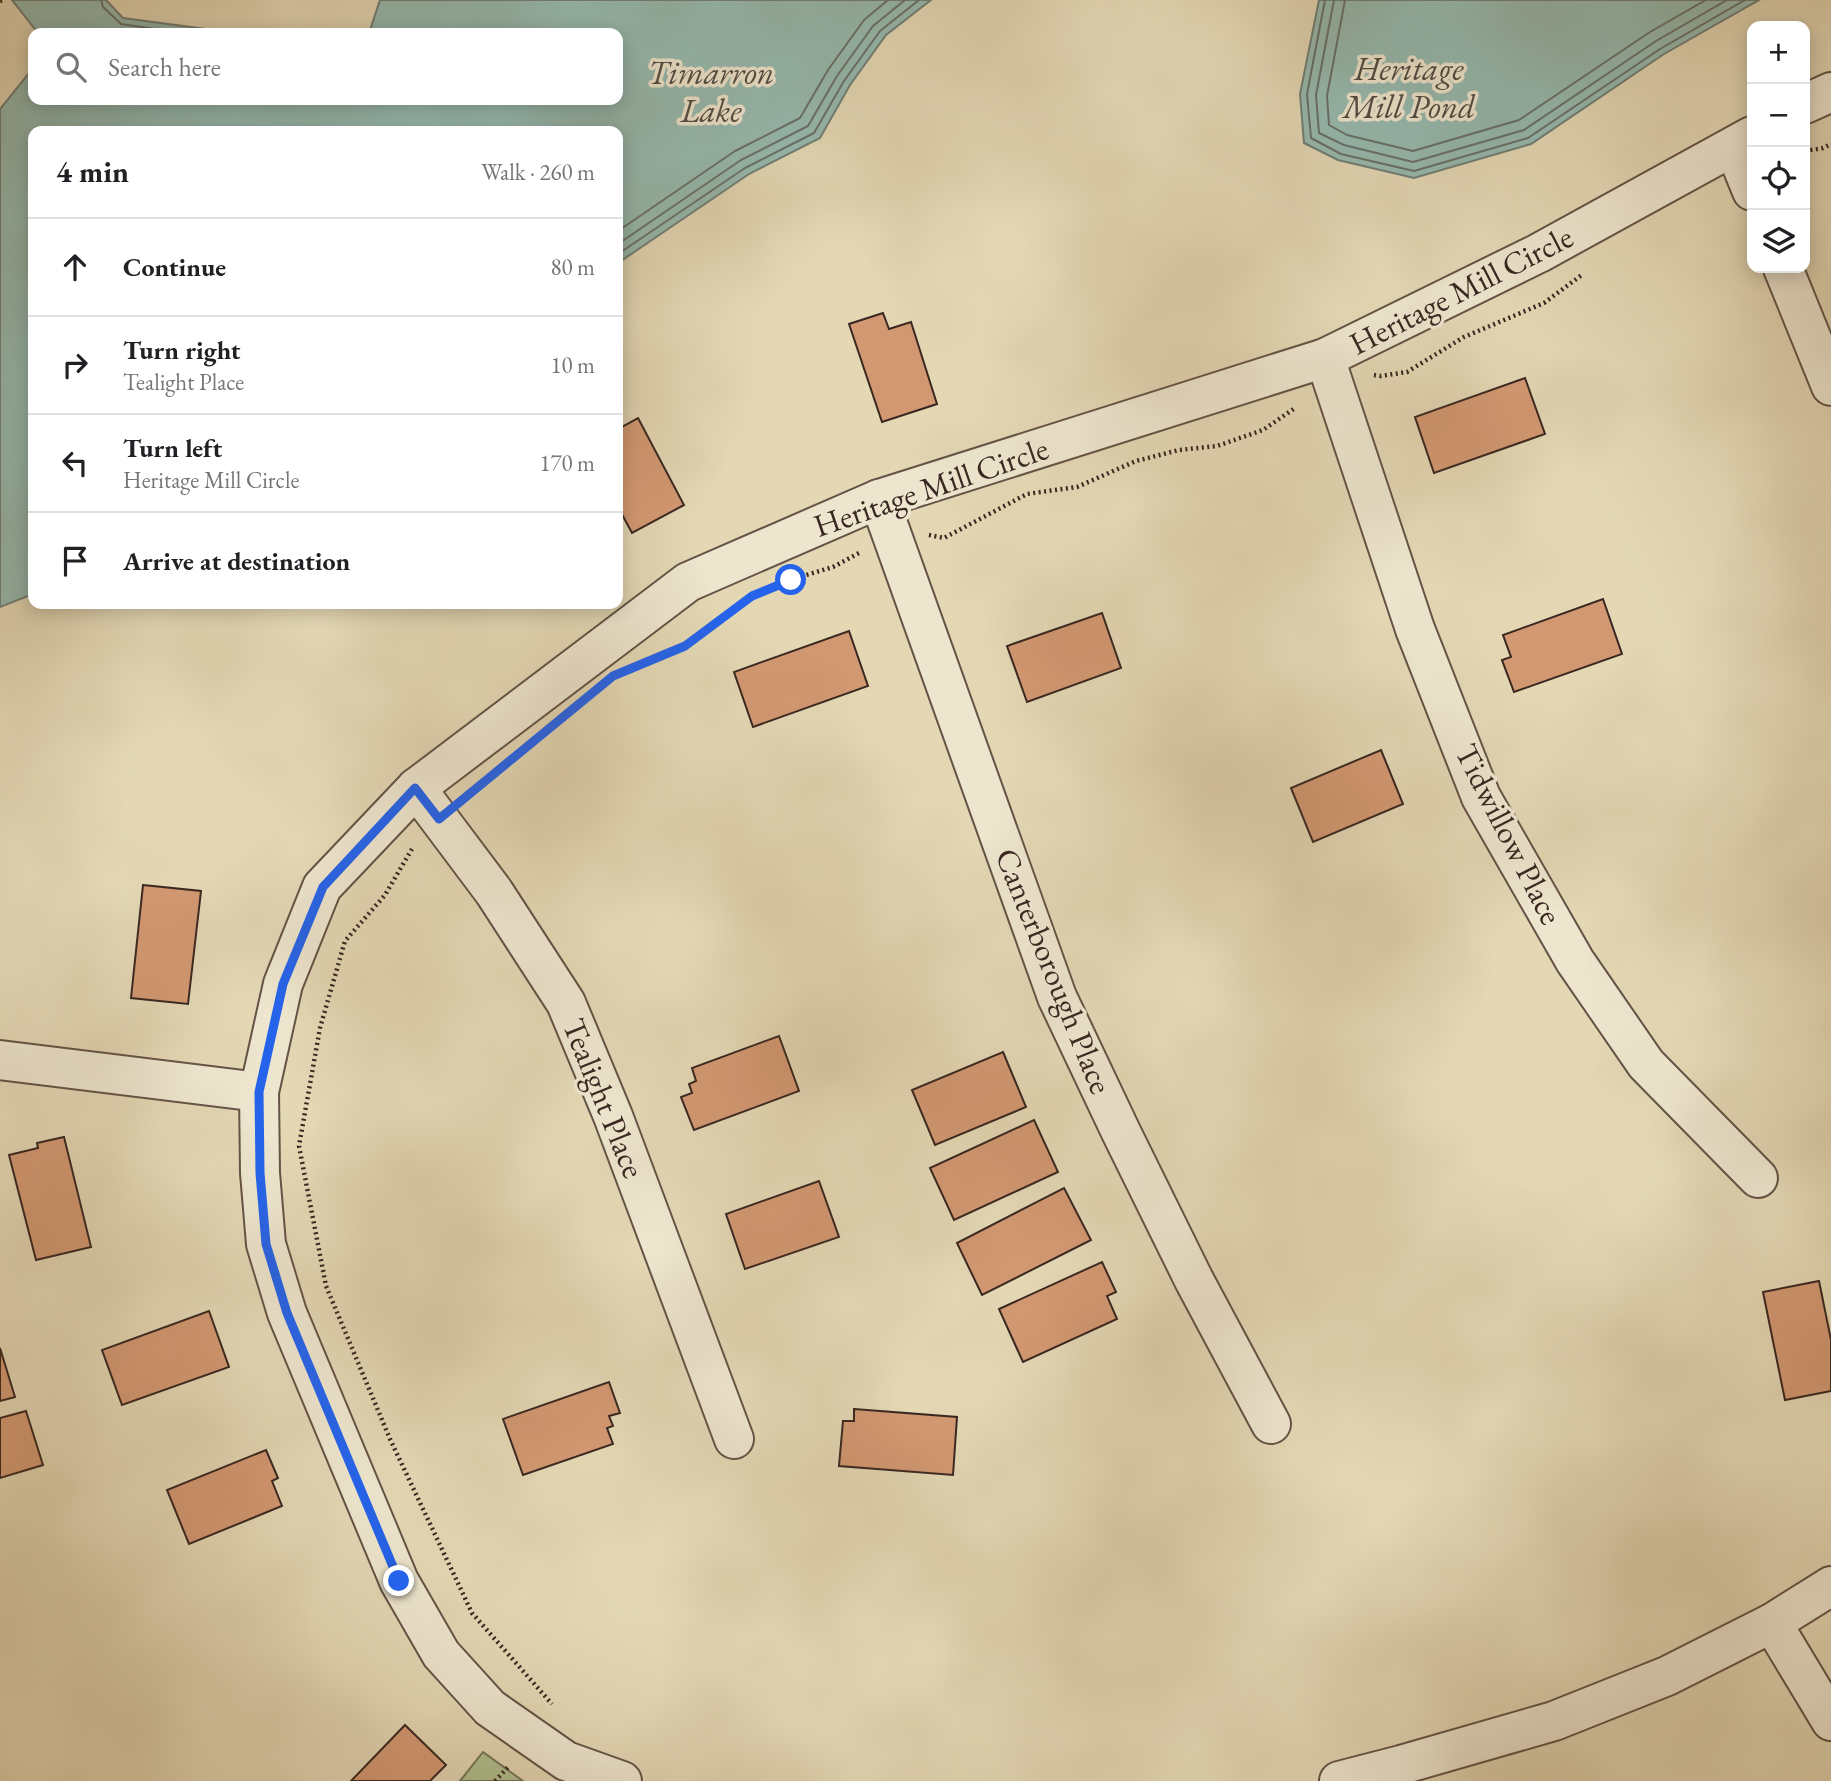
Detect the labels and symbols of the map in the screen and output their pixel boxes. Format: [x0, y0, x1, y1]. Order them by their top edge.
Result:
water label: Heritage Mill Pond [1341, 47, 1476, 128]
water label: Timarron Lake [648, 51, 774, 132]
street label: Heritage Mill Circle [1342, 216, 1580, 364]
street label: Heritage Mill Circle [808, 427, 1054, 547]
route start [775, 564, 806, 595]
street label: Tidwillow Place [1446, 737, 1572, 931]
street label: Canterborough Place [986, 842, 1122, 1100]
street label: Tealight Place [553, 1012, 655, 1184]
route end [383, 1565, 414, 1596]

